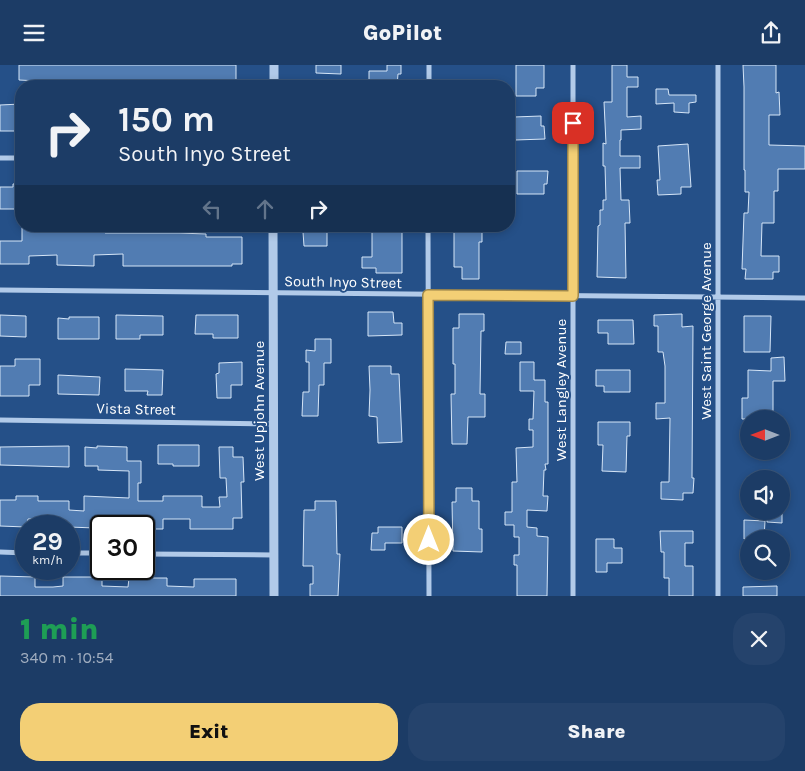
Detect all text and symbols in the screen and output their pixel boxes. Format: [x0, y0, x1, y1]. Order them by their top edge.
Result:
icon: menu [20, 19, 48, 47]
icon: share [757, 19, 785, 47]
text: GoPilot [363, 20, 442, 46]
text: 150 m [118, 99, 215, 140]
icon: right [35, 100, 100, 165]
pin [552, 102, 594, 144]
icon: arrive [559, 109, 587, 137]
text: South Inyo Street [118, 141, 291, 167]
icon: left [198, 195, 226, 223]
icon: ahead [251, 195, 279, 223]
icon: right [304, 195, 332, 223]
street label: West Saint George Avenue [697, 242, 715, 420]
street label: South Inyo Street [284, 272, 402, 292]
street label: West Langley Avenue [552, 319, 570, 461]
street label: West Upjohn Avenue [250, 341, 268, 481]
street label: Vista Street [96, 399, 176, 419]
north arrow [740, 410, 790, 460]
map controls [740, 410, 790, 580]
button: sound [740, 470, 790, 520]
position arrow [402, 513, 454, 565]
speed limit sign: 30 [90, 515, 155, 580]
text: 29 [32, 527, 63, 556]
button: search [740, 530, 790, 580]
text: km/h [32, 553, 63, 567]
text: 1 min [20, 611, 99, 647]
button: close [733, 613, 785, 665]
text: 340 m · 10:54 [20, 648, 114, 667]
button: Exit [20, 703, 398, 761]
button: Share [408, 703, 785, 761]

